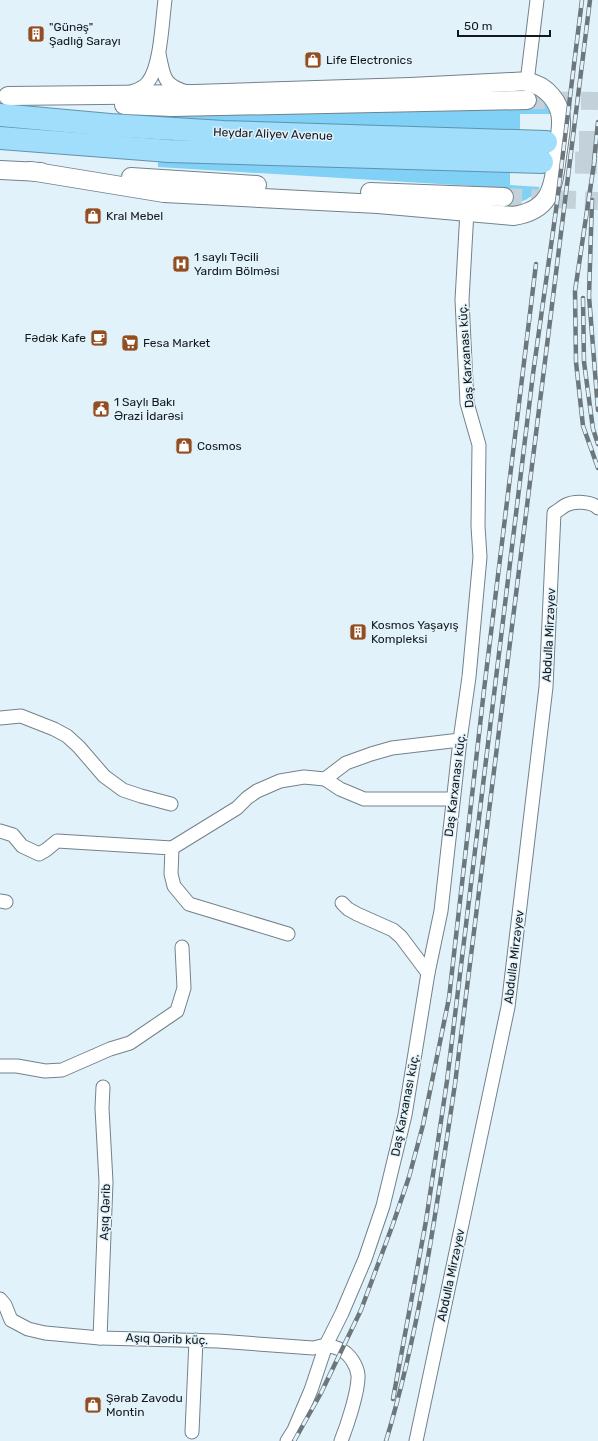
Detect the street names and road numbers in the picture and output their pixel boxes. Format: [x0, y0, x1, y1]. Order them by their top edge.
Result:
street label: Heydar Aliyev Avenue [213, 125, 333, 143]
street label: Daş Karxanası küç. [455, 304, 477, 408]
street label: Abdulla Mirzəyev [540, 587, 558, 682]
street label: Daş Karxanası küç. [442, 732, 468, 838]
street label: Abdulla Mirzəyev [501, 909, 527, 1005]
street label: Daş Karxanası küç. [388, 1053, 422, 1157]
street label: Aşıq Qərib [97, 1183, 113, 1241]
street label: Abdulla Mirzəyev [434, 1227, 468, 1323]
street label: Aşıq Qərib küç. [125, 1331, 209, 1347]

